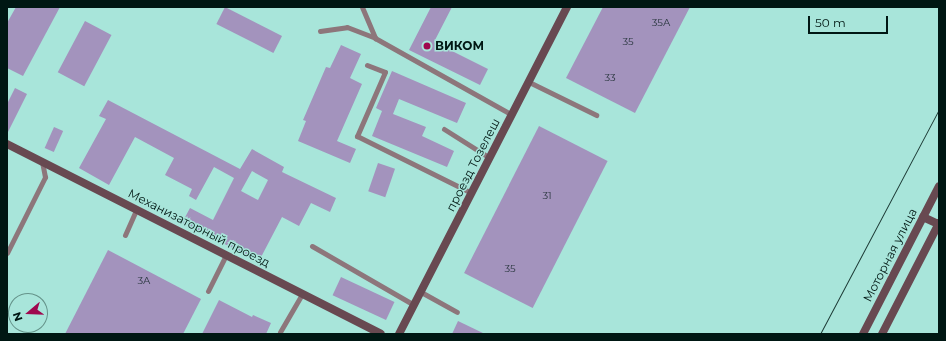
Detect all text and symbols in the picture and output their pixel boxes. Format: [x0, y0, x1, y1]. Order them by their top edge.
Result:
scale bar [810, 8, 890, 34]
text: 50 m [815, 15, 846, 30]
house number: 35А [652, 17, 670, 29]
house number: 35 [622, 36, 634, 48]
place label: ВИКОМ [435, 39, 484, 53]
marker: ВИКОМ [422, 41, 432, 51]
house number: 33 [604, 72, 616, 84]
street label: проезд Тозелеш [443, 116, 503, 214]
street label: Механизаторный проезд [126, 186, 272, 270]
house number: 31 [542, 190, 552, 202]
street label: Моторная улица [860, 206, 920, 304]
house number: 35 [504, 263, 516, 275]
house number: 3А [137, 275, 151, 287]
north arrow [8, 293, 48, 333]
text: N [10, 310, 26, 323]

